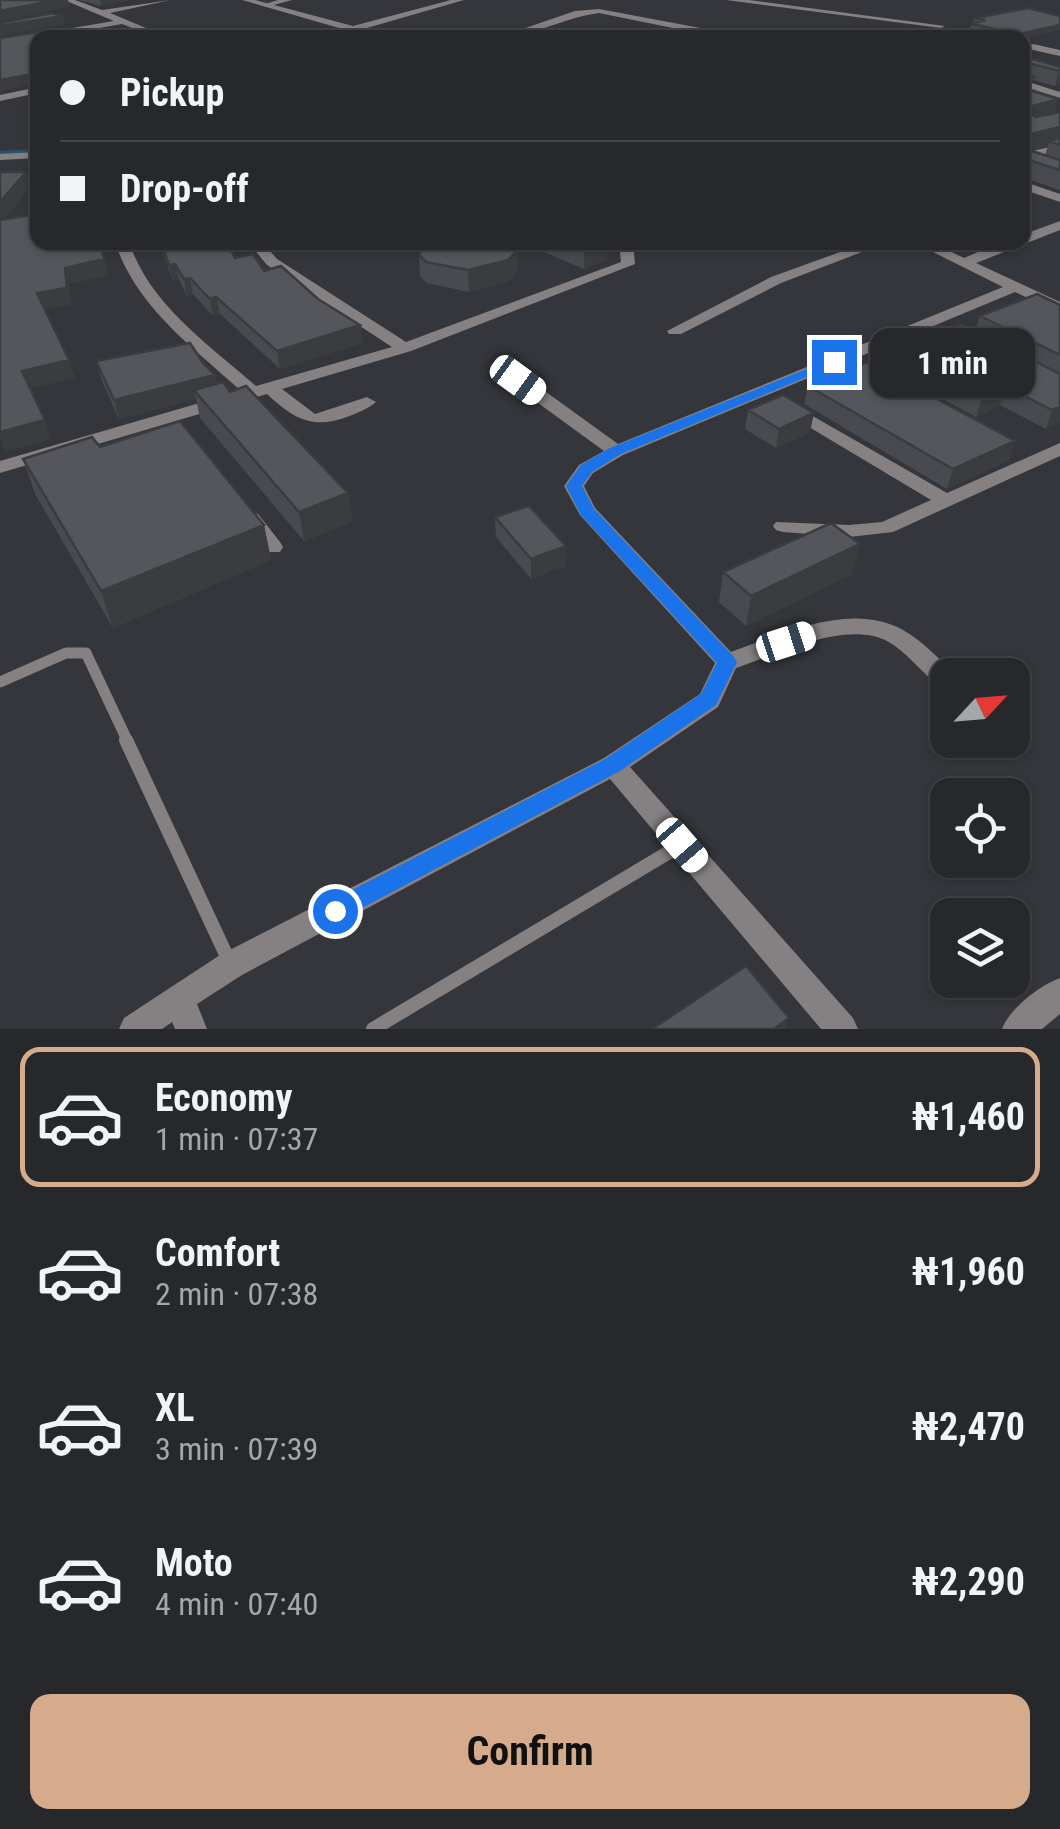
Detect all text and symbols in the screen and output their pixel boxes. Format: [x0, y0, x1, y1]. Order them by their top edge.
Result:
text: Pickup [120, 71, 224, 115]
text: Drop-off [120, 167, 249, 211]
callout: 1 min [869, 327, 1034, 397]
route end [812, 340, 857, 385]
text: 1 min [917, 344, 988, 382]
car [485, 350, 551, 410]
car [753, 618, 819, 666]
north arrow [930, 658, 1030, 758]
map controls [930, 658, 1030, 998]
button: locate [930, 778, 1030, 878]
car [651, 813, 713, 877]
route start [313, 889, 358, 934]
button: layers [930, 898, 1030, 998]
icon: car [35, 1072, 125, 1162]
text: Economy [155, 1076, 292, 1120]
text: ₦1,460 [912, 1095, 1025, 1139]
text: 1 min · 07:37 [155, 1120, 318, 1158]
icon: car [35, 1227, 125, 1317]
text: Comfort [155, 1231, 280, 1275]
text: ₦1,960 [912, 1250, 1025, 1294]
text: 2 min · 07:38 [155, 1275, 318, 1313]
icon: car [35, 1382, 125, 1472]
text: XL [155, 1386, 194, 1430]
text: ₦2,470 [912, 1405, 1025, 1449]
text: 3 min · 07:39 [155, 1430, 318, 1468]
icon: car [35, 1537, 125, 1627]
text: Moto [155, 1541, 233, 1585]
text: ₦2,290 [912, 1560, 1025, 1604]
text: 4 min · 07:40 [155, 1585, 318, 1623]
button: Confirm [30, 1694, 1030, 1809]

